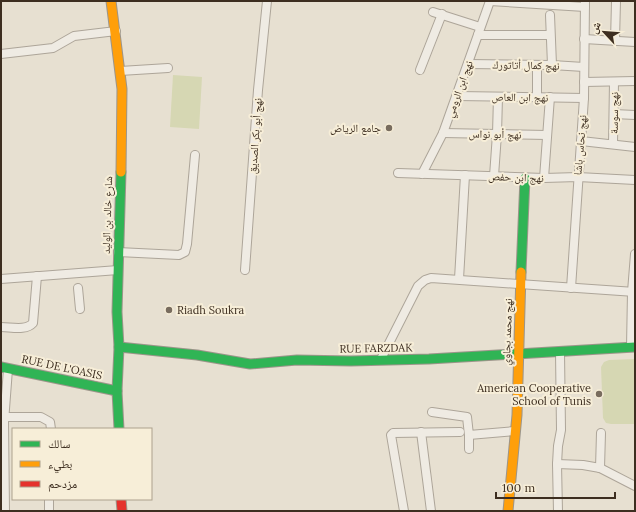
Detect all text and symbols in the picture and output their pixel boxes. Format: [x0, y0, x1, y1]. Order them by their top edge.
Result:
north arrow [584, 12, 624, 52]
text: ش [586, 19, 605, 36]
street label: نهج كمال أتاتورك [492, 57, 560, 73]
street label: نهج ابن الرومي [442, 59, 477, 120]
street label: نهج ابن العاص [492, 90, 548, 104]
street label: نهج سوسة [607, 92, 621, 134]
street label: نهج أبو بكر الصديق [245, 98, 265, 174]
street label: نهج نحاس باشا [570, 114, 590, 176]
place label: جامع الرياض [330, 121, 381, 135]
marker: جامع الرياض [384, 123, 394, 133]
street label: نهج أبو نواس [468, 127, 522, 141]
street label: نهج ابن حفص [488, 169, 544, 185]
street label: شارع خالد بن الوليد [99, 176, 115, 254]
street label: نهج محمد بجاوي [499, 298, 517, 366]
place label: Riadh Soukra [177, 303, 245, 317]
marker: Riadh Soukra [164, 305, 174, 315]
street label: RUE FARZDAK [339, 340, 413, 356]
street label: RUE DE L'OASIS [20, 352, 104, 382]
place label: American Cooperative School of Tunis [476, 381, 591, 408]
marker: American Cooperative School of Tunis [594, 389, 604, 399]
legend [12, 428, 152, 500]
text: سالك [48, 436, 70, 451]
text: بطيء [48, 456, 72, 474]
scale bar [496, 474, 615, 500]
text: مزدحم [48, 476, 77, 492]
text: 100 m [502, 480, 535, 495]

